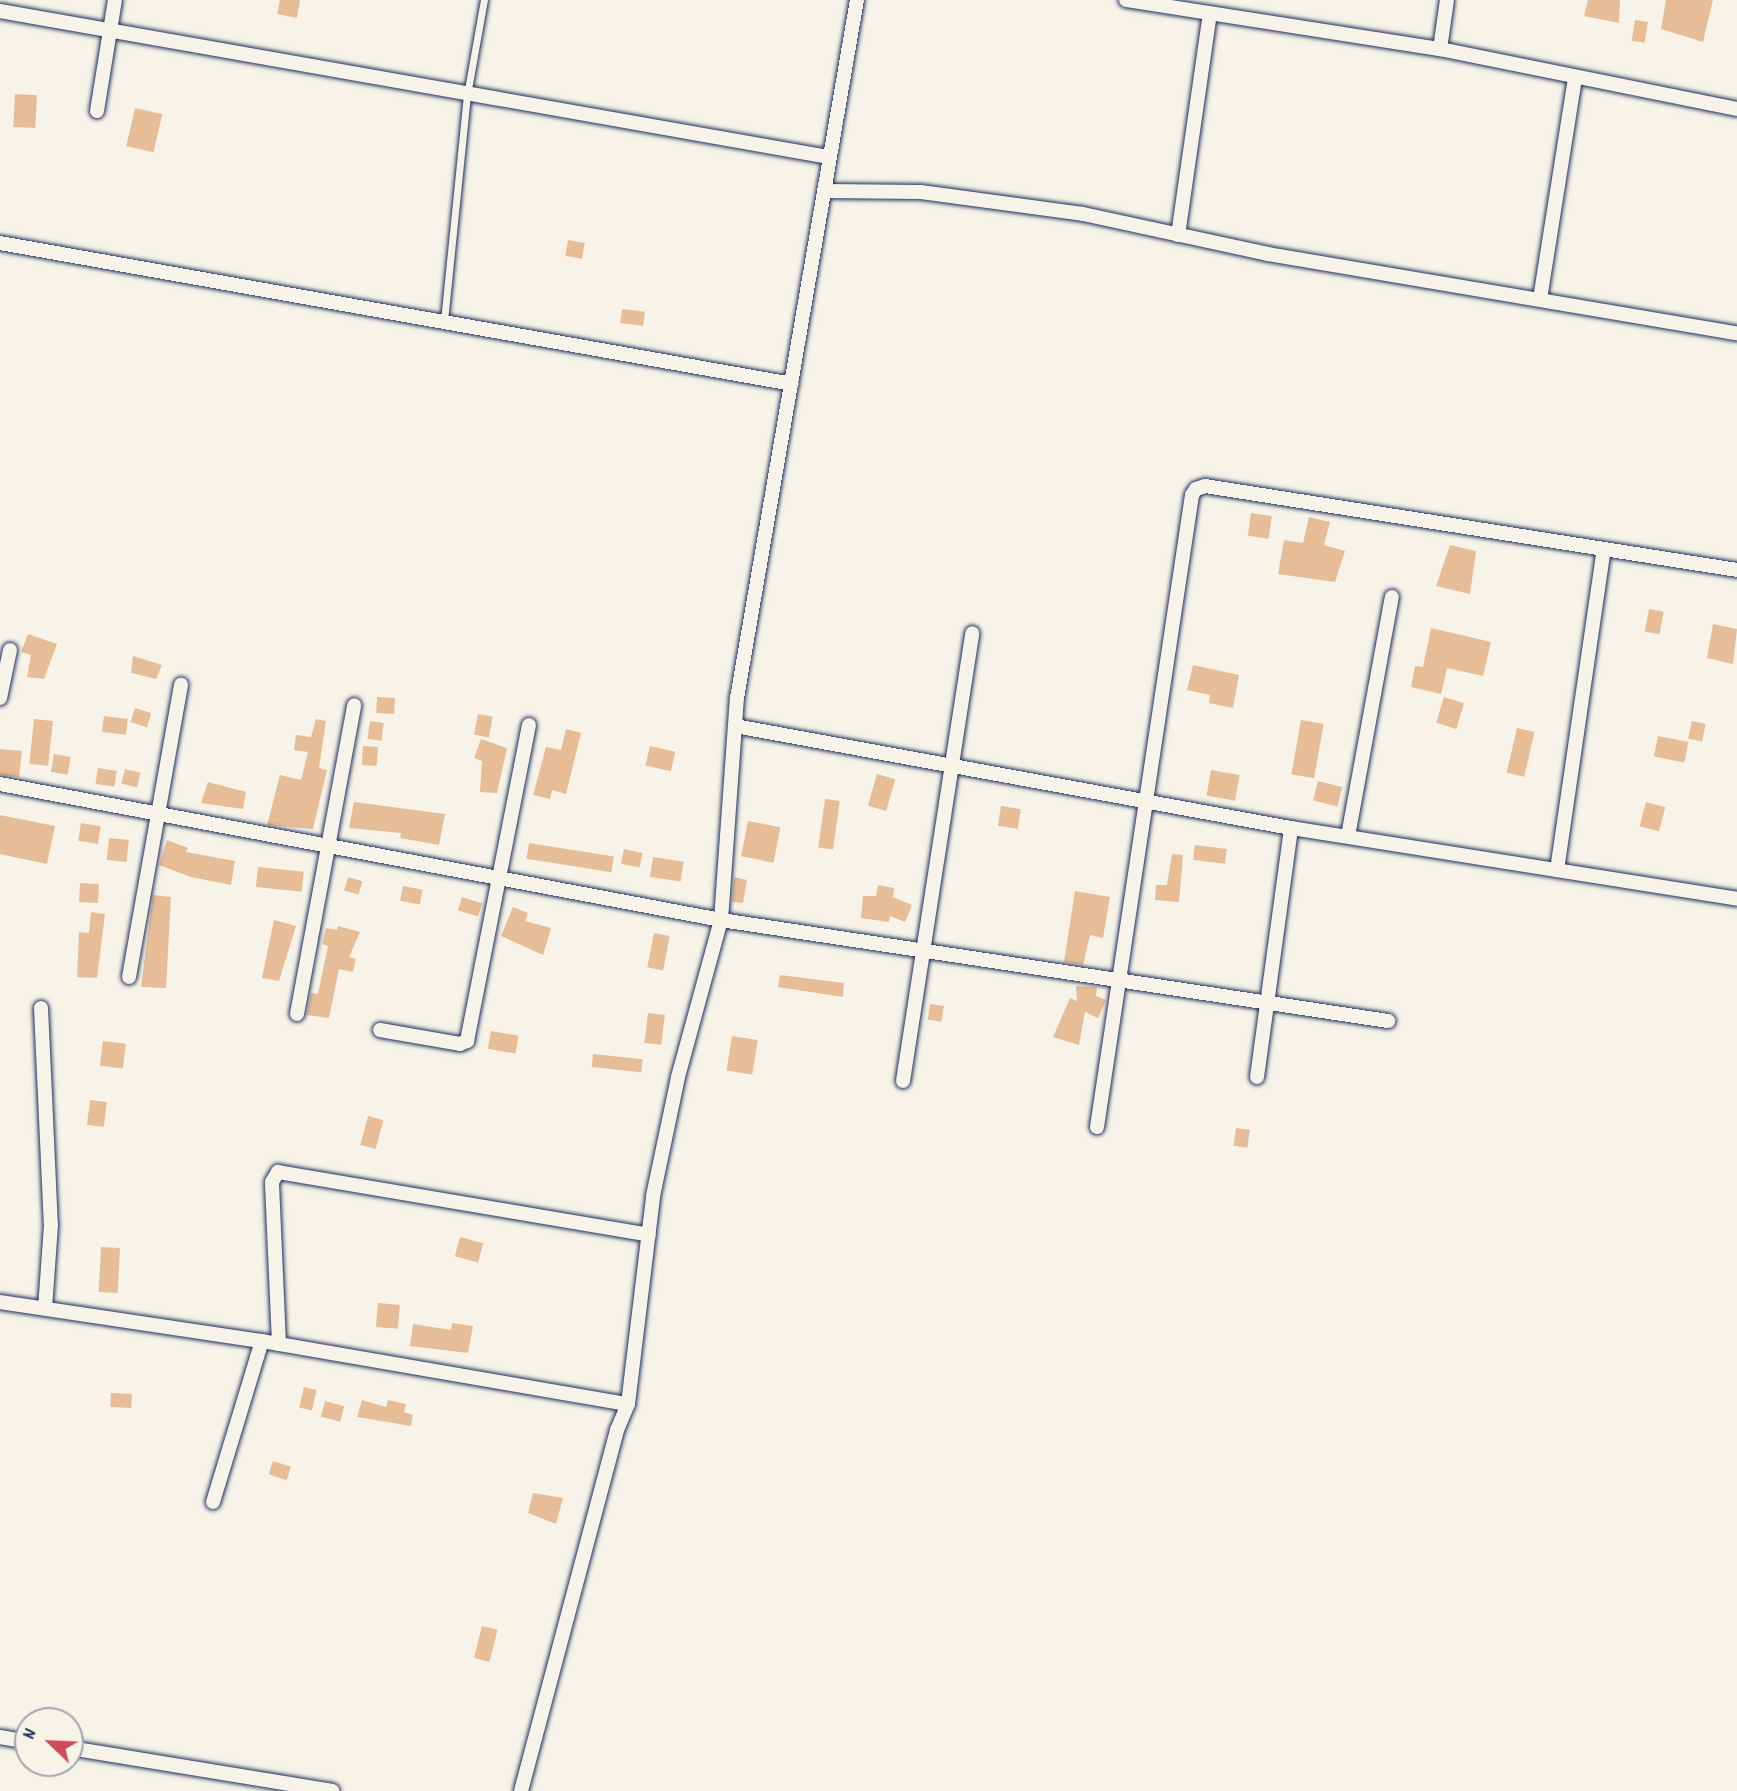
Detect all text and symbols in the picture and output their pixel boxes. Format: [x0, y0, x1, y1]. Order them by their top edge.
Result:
north arrow [14, 1707, 84, 1777]
text: N [17, 1725, 45, 1744]

